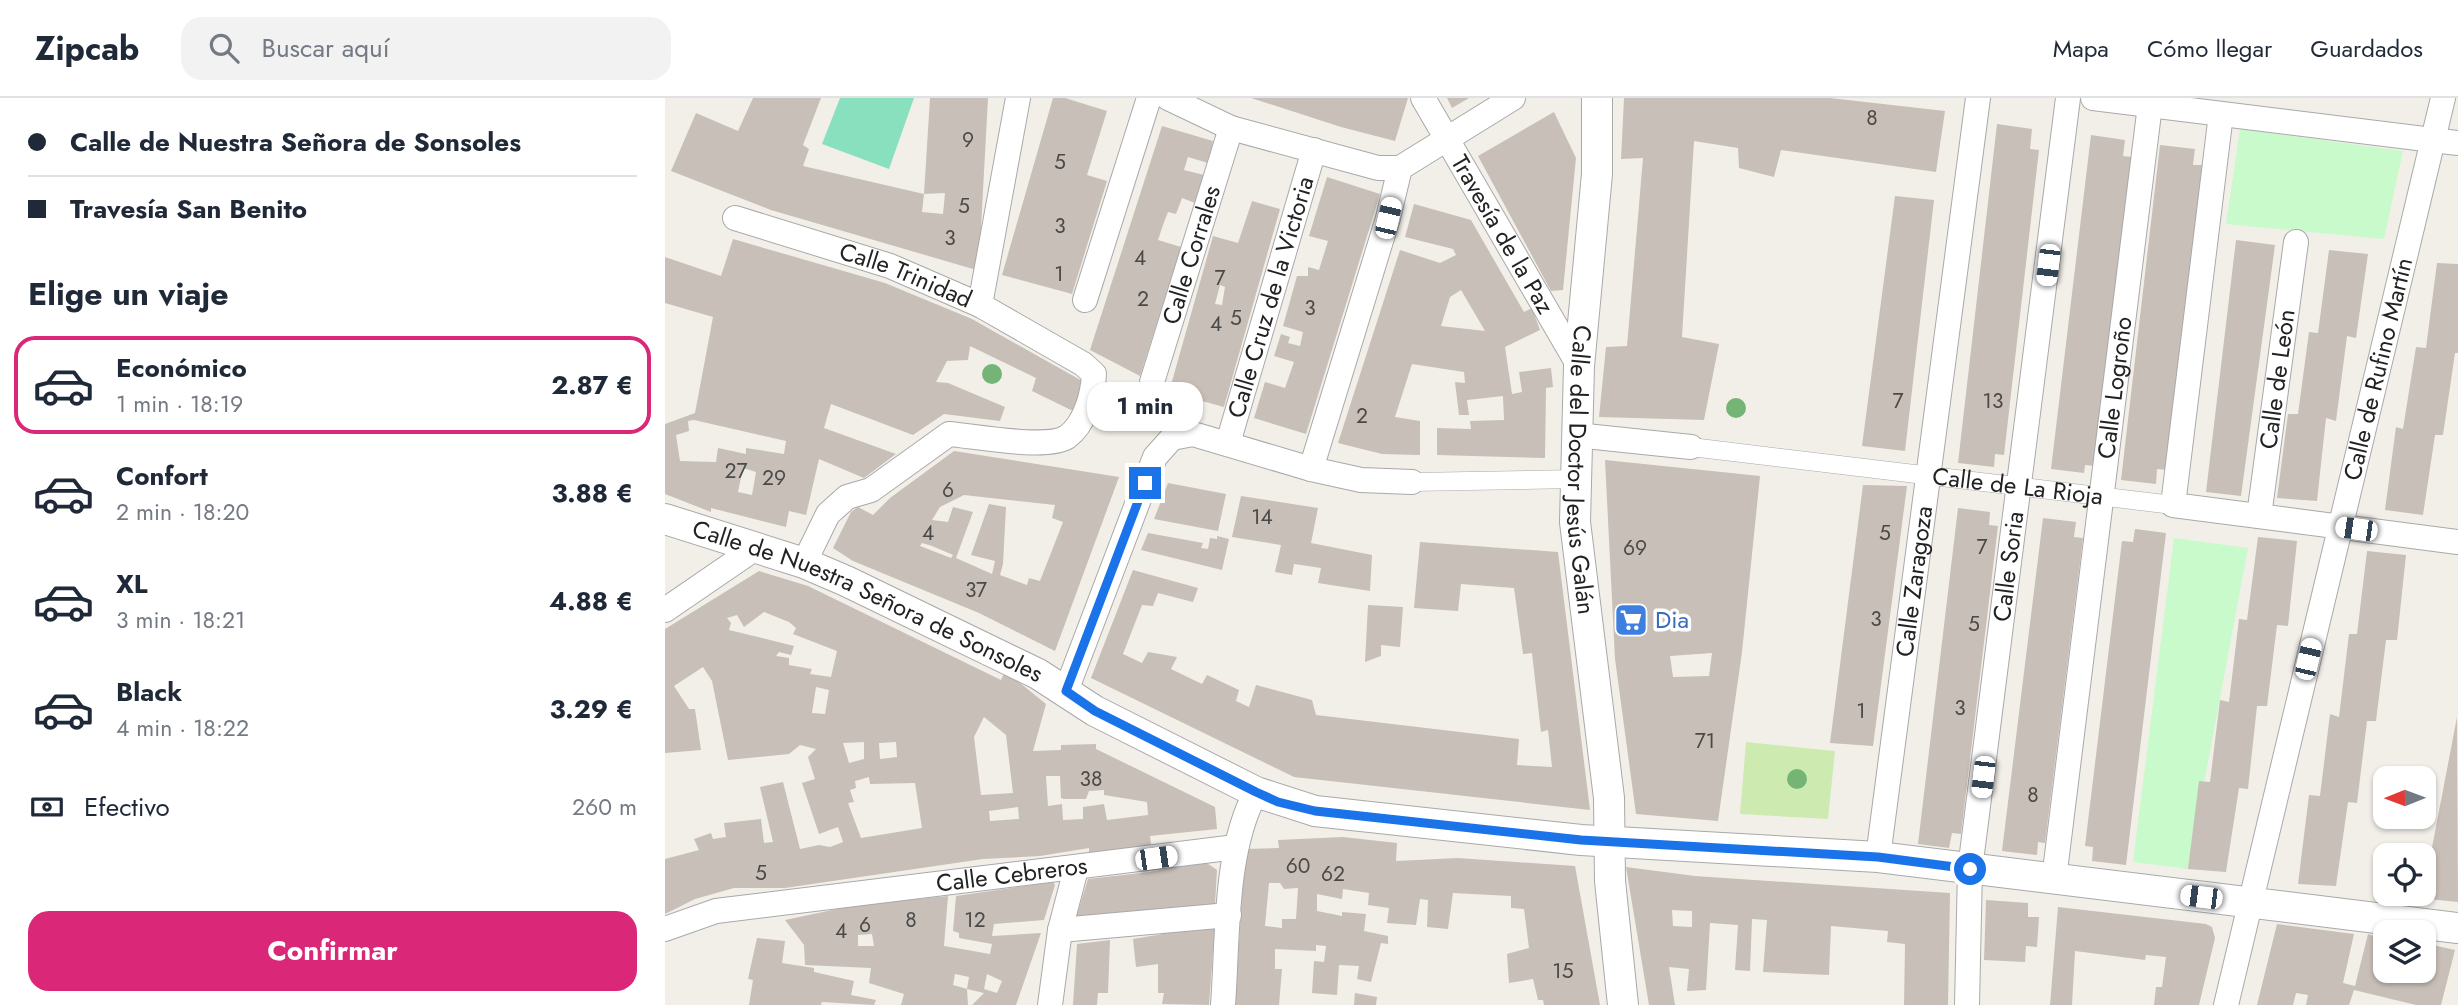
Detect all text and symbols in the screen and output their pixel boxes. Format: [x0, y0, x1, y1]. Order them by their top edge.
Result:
search box [181, 17, 671, 80]
text: Zipcab [35, 25, 139, 72]
icon: search [205, 29, 243, 67]
text: Buscar aquí [261, 29, 389, 67]
text: Mapa [2053, 31, 2109, 66]
text: Cómo llegar [2147, 31, 2272, 66]
text: Guardados [2310, 31, 2423, 66]
house number: 8 [1866, 103, 1878, 133]
text: Calle de Nuestra Señora de Sonsoles [70, 123, 521, 161]
house number: 9 [962, 125, 974, 155]
house number: 5 [1054, 147, 1066, 177]
street label: Travesía de la Paz [1443, 148, 1563, 320]
street label: Calle Cruz de la Victoria [1218, 172, 1322, 422]
street label: Calle Corrales [1153, 181, 1229, 329]
text: Travesía San Benito [70, 190, 307, 228]
house number: 5 [958, 191, 970, 221]
car [1374, 195, 1403, 241]
house number: 3 [1054, 211, 1066, 241]
house number: 3 [944, 223, 956, 253]
street label: Calle Trinidad [835, 233, 978, 317]
house number: 4 [1134, 243, 1146, 273]
car [2036, 243, 2061, 287]
street label: Calle de Rufino Martín [2334, 254, 2421, 484]
house number: 1 [1054, 259, 1064, 289]
house number: 7 [1214, 263, 1226, 293]
text: Elige un viaje [28, 271, 229, 317]
house number: 2 [1137, 284, 1149, 314]
house number: 3 [1304, 293, 1316, 323]
house number: 5 [1230, 303, 1242, 333]
street label: Calle de León [2250, 307, 2304, 451]
house number: 4 [1210, 309, 1222, 339]
street label: Calle Logroño [2088, 315, 2141, 461]
street label: Calle del Doctor Jesús Galán [1558, 324, 1604, 616]
text: Económico [116, 349, 247, 387]
icon: car [32, 354, 95, 417]
text: 2.87 € [551, 366, 633, 404]
callout: 1 min [1087, 382, 1203, 430]
house number: 7 [1892, 386, 1904, 416]
house number: 13 [1983, 386, 2003, 416]
text: 1 min · 18:19 [116, 387, 243, 421]
text: 1 min [1116, 389, 1174, 423]
house number: 2 [1356, 401, 1368, 431]
house number: 27 [725, 456, 747, 486]
text: Confort [116, 457, 208, 495]
street label: Calle de La Rioja [1930, 458, 2105, 513]
icon: car [32, 462, 95, 525]
house number: 29 [762, 463, 786, 493]
route end [1129, 467, 1161, 499]
text: 3.88 € [551, 474, 633, 512]
house number: 6 [942, 475, 954, 505]
text: 2 min · 18:20 [116, 495, 249, 529]
house number: 14 [1251, 502, 1273, 532]
street label: Calle Zaragoza [1887, 504, 1941, 659]
street label: Calle Soria [1984, 509, 2032, 624]
street label: Calle de Nuestra Señora de Sonsoles [688, 511, 1049, 691]
car [2334, 516, 2379, 542]
house number: 4 [922, 518, 934, 548]
house number: 5 [1879, 518, 1891, 548]
house number: 7 [1976, 532, 1988, 562]
house number: 69 [1623, 533, 1647, 563]
text: XL [116, 565, 148, 603]
icon: car [32, 570, 95, 633]
house number: 37 [965, 575, 987, 605]
text: 4.88 € [549, 582, 633, 620]
supermarket icon: Dia [1612, 601, 1650, 639]
place label: Dia [1655, 602, 1689, 637]
text: 3 min · 18:21 [116, 603, 245, 637]
house number: 3 [1870, 604, 1882, 634]
house number: 5 [1968, 609, 1980, 639]
car [2294, 636, 2323, 682]
text: Black [116, 673, 182, 711]
icon: car [32, 678, 95, 741]
text: 3.29 € [550, 690, 633, 728]
house number: 3 [1954, 693, 1966, 723]
house number: 1 [1856, 696, 1866, 726]
text: 4 min · 18:22 [116, 711, 249, 745]
house number: 71 [1695, 726, 1715, 756]
car [1971, 755, 1996, 799]
house number: 38 [1080, 764, 1102, 794]
north arrow [2373, 766, 2436, 830]
map controls [2373, 766, 2436, 983]
house number: 8 [2027, 780, 2039, 810]
icon: cash [28, 788, 66, 826]
text: Efectivo [84, 788, 170, 826]
text: 260 m [572, 790, 637, 824]
button: locate [2373, 843, 2436, 906]
car [1134, 845, 1179, 871]
street label: Calle Cebreros [934, 847, 1089, 901]
house number: 60 [1286, 851, 1310, 881]
route start [1954, 853, 1986, 885]
house number: 5 [755, 858, 767, 888]
house number: 62 [1321, 859, 1345, 889]
car [2179, 884, 2224, 910]
house number: 8 [905, 905, 917, 935]
house number: 12 [964, 905, 986, 935]
house number: 6 [859, 910, 871, 940]
button: Confirmar [28, 911, 637, 991]
house number: 4 [835, 916, 847, 946]
button: layers [2373, 920, 2436, 983]
house number: 15 [1552, 956, 1574, 986]

